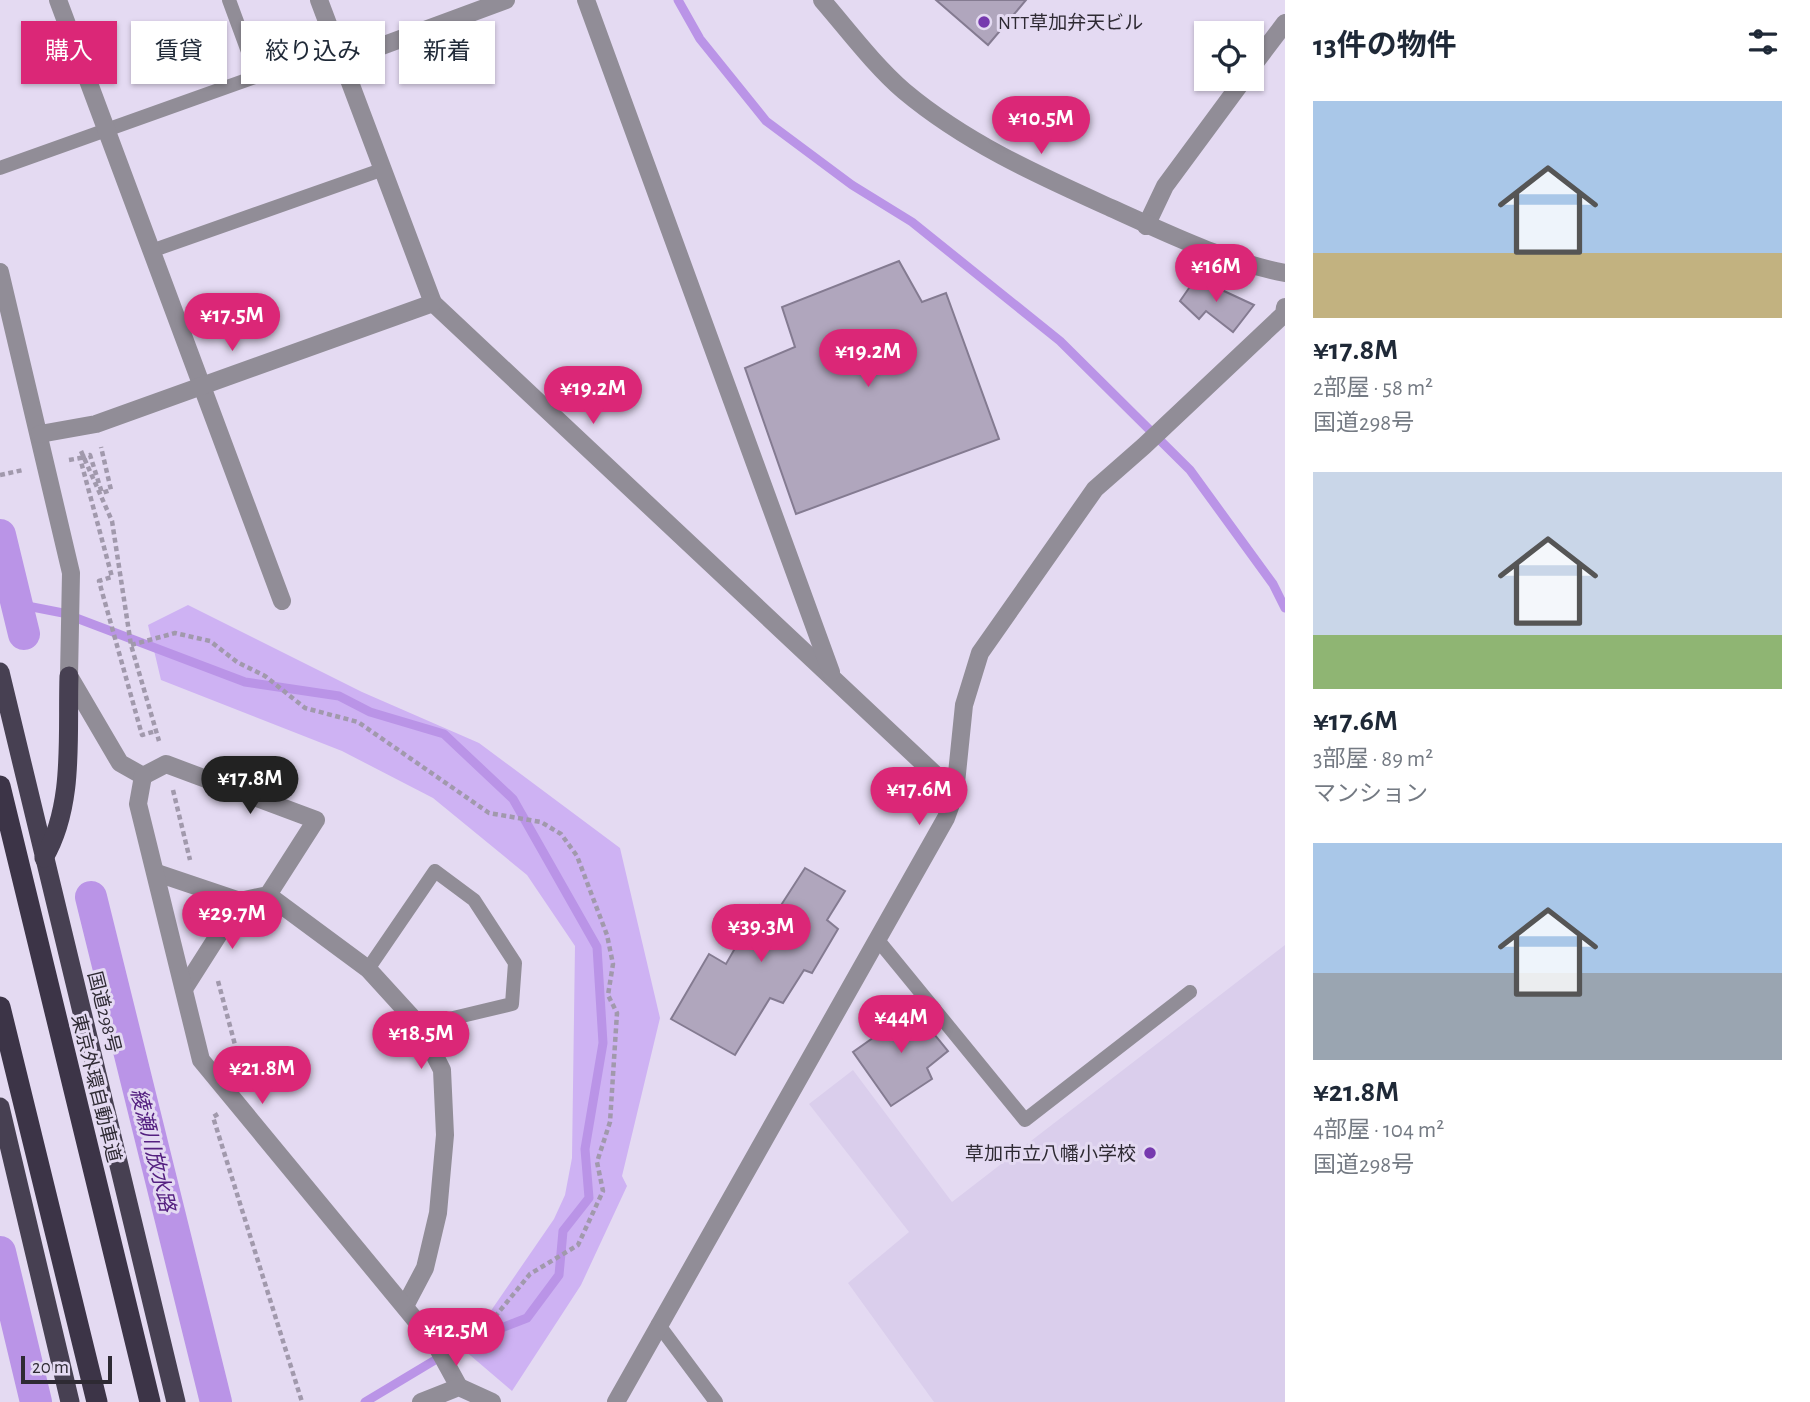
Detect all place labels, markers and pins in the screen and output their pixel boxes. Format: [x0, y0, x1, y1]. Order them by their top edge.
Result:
place label: NTT草加弁天ビル [998, 12, 1143, 33]
marker: NTT草加弁天ビル [976, 14, 992, 30]
pin: ¥10.5M [984, 96, 1098, 156]
pin: ¥16M [1175, 244, 1257, 304]
pin: ¥17.5M [175, 294, 289, 353]
pin: ¥19.2M [811, 330, 925, 389]
pin: ¥19.2M [536, 366, 650, 426]
pin: ¥17.8M [193, 756, 307, 816]
pin: ¥17.6M [862, 768, 976, 827]
pin: ¥29.7M [175, 892, 289, 951]
pin: ¥39.3M [704, 904, 818, 964]
pin: ¥44M [860, 996, 942, 1055]
pin: ¥18.5M [364, 1012, 478, 1071]
pin: ¥21.8M [205, 1046, 319, 1106]
place label: 草加市立八幡小学校 [965, 1143, 1136, 1164]
marker: 草加市立八幡小学校 [1142, 1145, 1158, 1161]
pin: ¥12.5M [399, 1308, 513, 1368]

